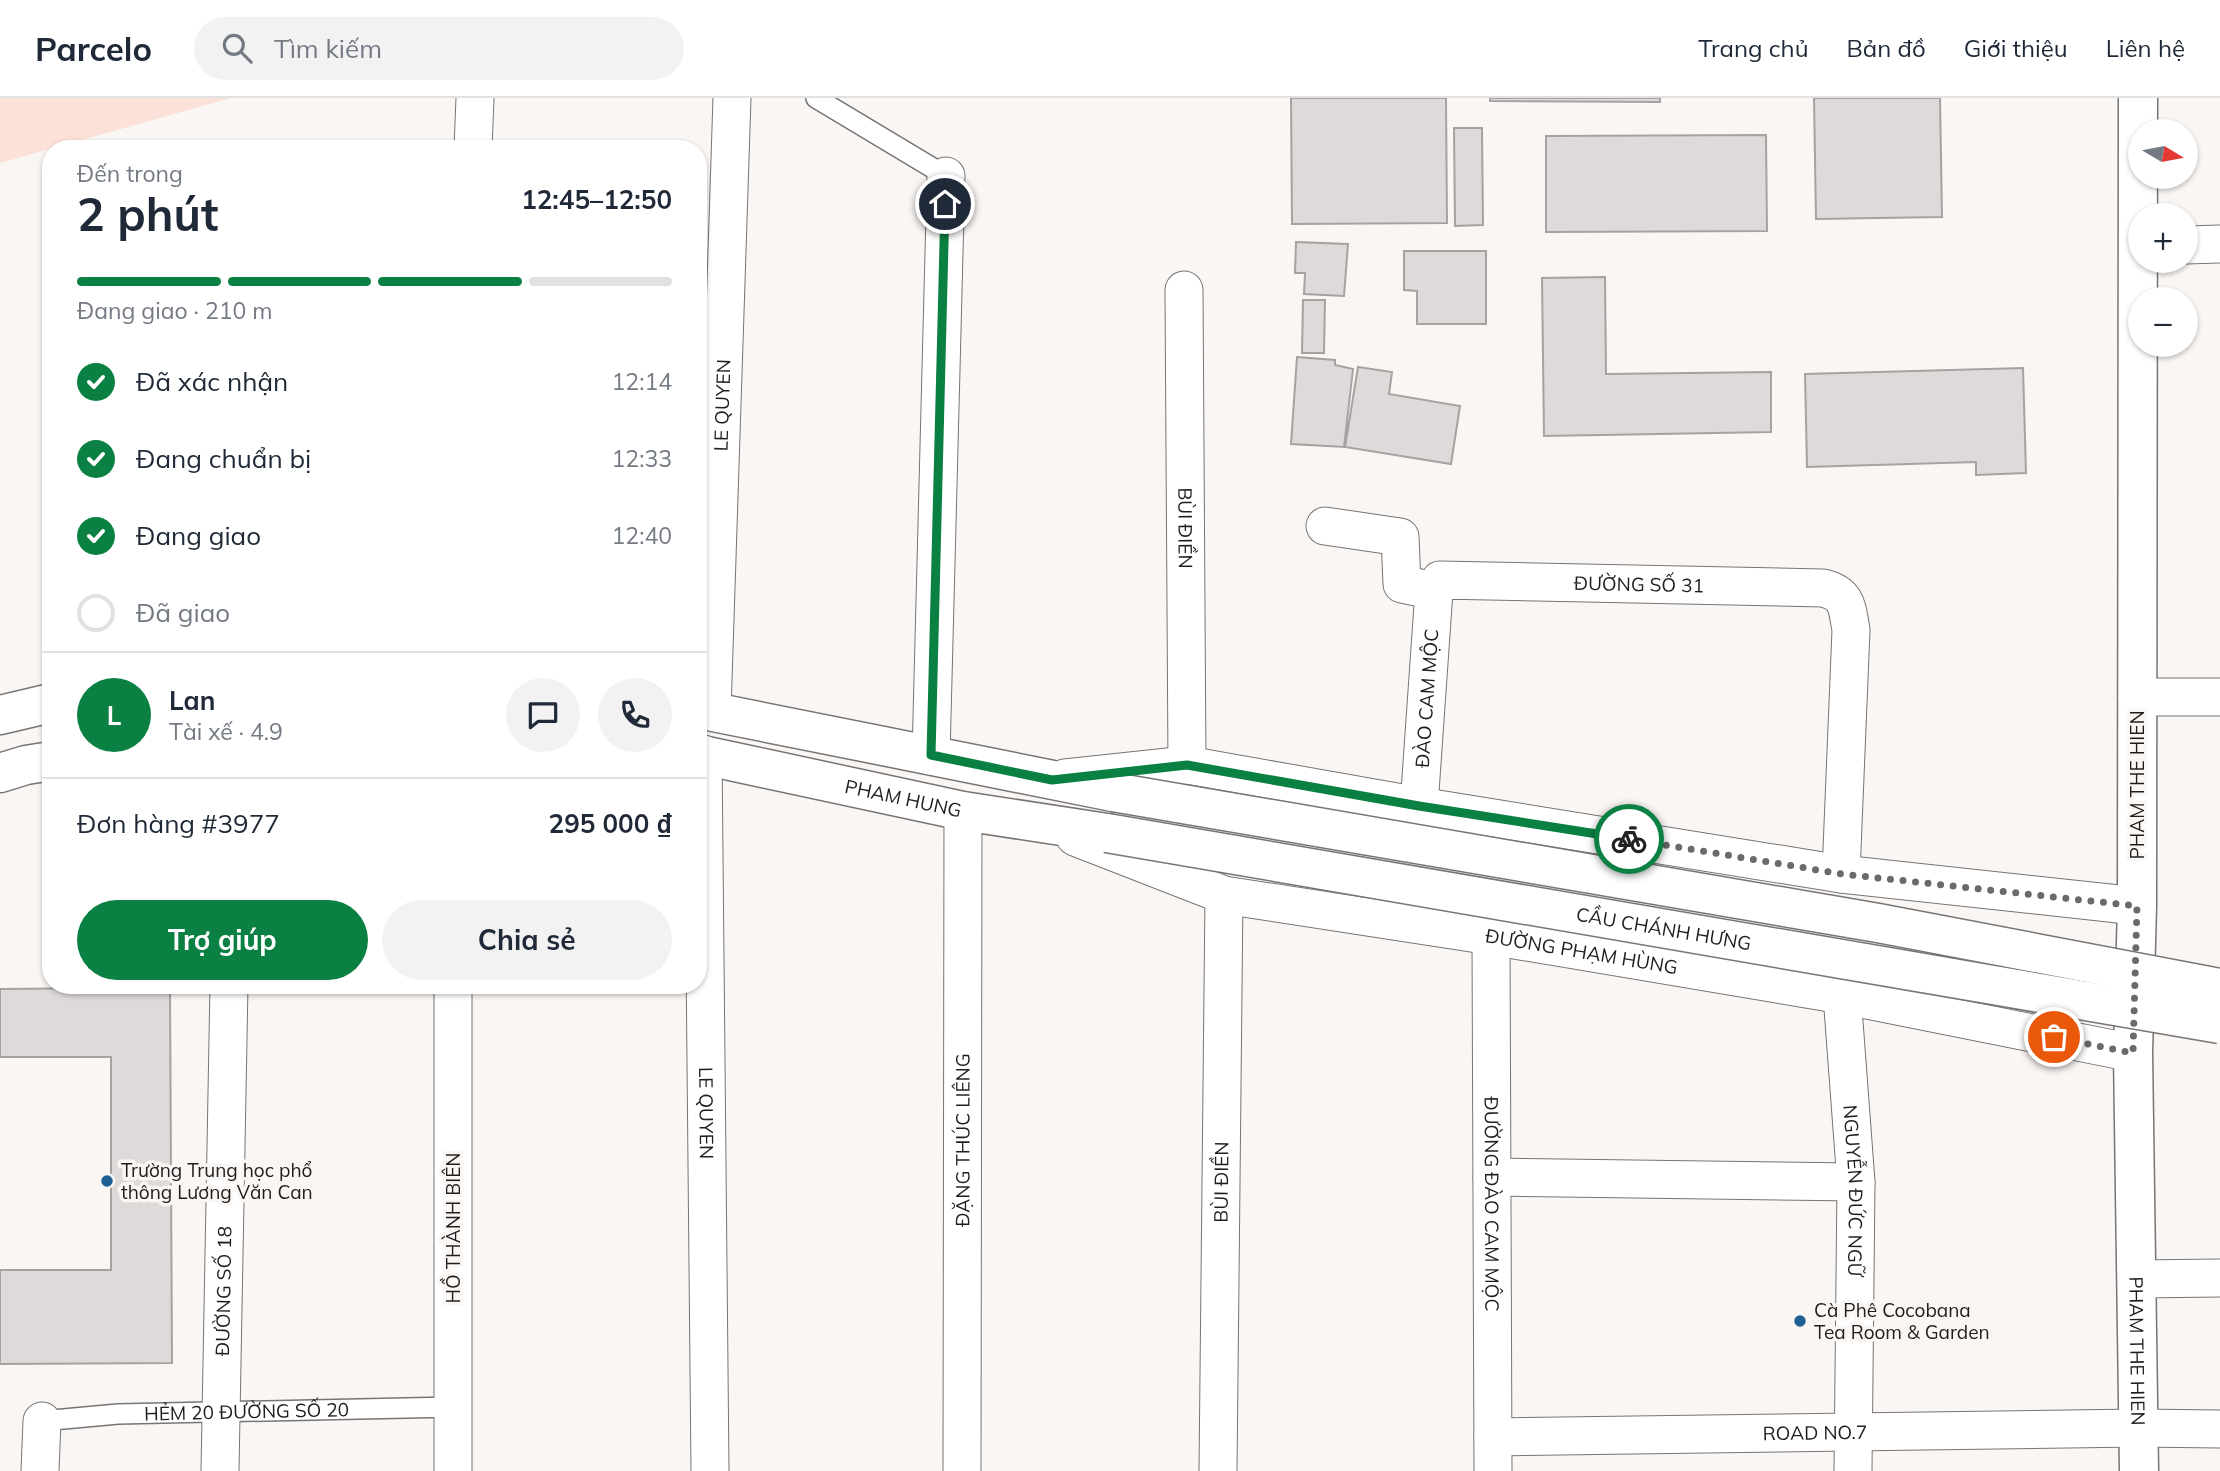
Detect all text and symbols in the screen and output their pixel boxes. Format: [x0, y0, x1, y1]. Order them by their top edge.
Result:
search box [194, 17, 684, 80]
text: Parcelo [35, 28, 152, 69]
icon: search [218, 29, 256, 67]
text: Tìm kiếm [274, 32, 382, 65]
text: Trang chủ [1698, 33, 1809, 63]
text: Bản đồ [1847, 33, 1926, 63]
text: Giới thiệu [1964, 33, 2068, 63]
text: Liên hệ [2106, 33, 2185, 63]
north arrow [2128, 119, 2198, 189]
map controls [2128, 119, 2198, 357]
text: Đến trong [77, 159, 183, 188]
pin [915, 174, 975, 234]
text: 12:45–12:50 [521, 183, 672, 216]
text: 2 phút [77, 185, 218, 243]
icon: home [926, 185, 964, 223]
button: + [2128, 203, 2198, 273]
button: − [2128, 287, 2198, 357]
text: Đang giao · 210 m [77, 296, 273, 325]
street label: LE QUYEN [708, 359, 735, 452]
icon: check [77, 363, 115, 401]
text: Đã xác nhận [136, 365, 288, 398]
text: 12:14 [612, 367, 672, 396]
icon: check [77, 440, 115, 478]
text: Đang chuẩn bị [136, 442, 311, 475]
text: 12:33 [612, 444, 672, 473]
street label: BÙI ĐIỀN [1173, 487, 1199, 569]
icon: check [77, 517, 115, 555]
text: Đang giao [136, 519, 261, 552]
text: 12:40 [612, 521, 672, 550]
street label: ĐƯỜNG SỐ 31 [1574, 571, 1704, 598]
text: Đã giao [136, 596, 230, 629]
street label: ĐÀO CAM MỘC [1410, 628, 1443, 769]
button: chat [506, 678, 580, 752]
button: phone [598, 678, 672, 752]
text: Lan [169, 684, 215, 717]
text: L [107, 699, 121, 732]
street label: PHAM THE HIEN [2125, 710, 2149, 860]
text: Tài xế · 4.9 [169, 717, 283, 746]
street label: PHAM HUNG [843, 774, 964, 822]
courier [1594, 804, 1664, 874]
text: Đơn hàng #3977 [77, 807, 280, 840]
text: 295 000 ₫ [549, 807, 672, 840]
icon: bike [1610, 820, 1648, 858]
button: Trợ giúp [77, 900, 368, 980]
button: Chia sẻ [382, 900, 672, 980]
street label: CẦU CHÁNH HƯNG [1575, 902, 1753, 955]
street label: ĐƯỜNG PHẠM HÙNG [1484, 923, 1680, 979]
pin [2024, 1007, 2084, 1067]
icon: bag [2035, 1018, 2073, 1056]
street label: ĐẶNG THÚC LIÊNG [950, 1053, 975, 1227]
street label: LE QUYEN [694, 1067, 719, 1159]
street label: ĐƯỜNG ĐÀO CAM MỘC [1480, 1096, 1504, 1312]
street label: NGUYỄN ĐỨC NGỮ [1838, 1104, 1869, 1278]
street label: BÙI ĐIỀN [1208, 1141, 1233, 1223]
street label: HỒ THÀNH BIÊN [440, 1152, 465, 1304]
place label: Trường Trung học phổ thông Lương Văn Can [121, 1158, 313, 1204]
marker: Trường Trung học phổ thông Lương Văn Can [99, 1173, 115, 1189]
street label: ĐƯỜNG SỐ 18 [210, 1226, 237, 1356]
street label: PHAM THE HIEN [2124, 1276, 2150, 1426]
place label: Cà Phê Cocobana Tea Room & Garden [1814, 1298, 1990, 1344]
marker: Cà Phê Cocobana Tea Room & Garden [1792, 1313, 1808, 1329]
street label: HẺM 20 ĐƯỜNG SỐ 20 [144, 1397, 349, 1425]
street label: ROAD NO.7 [1763, 1420, 1867, 1445]

